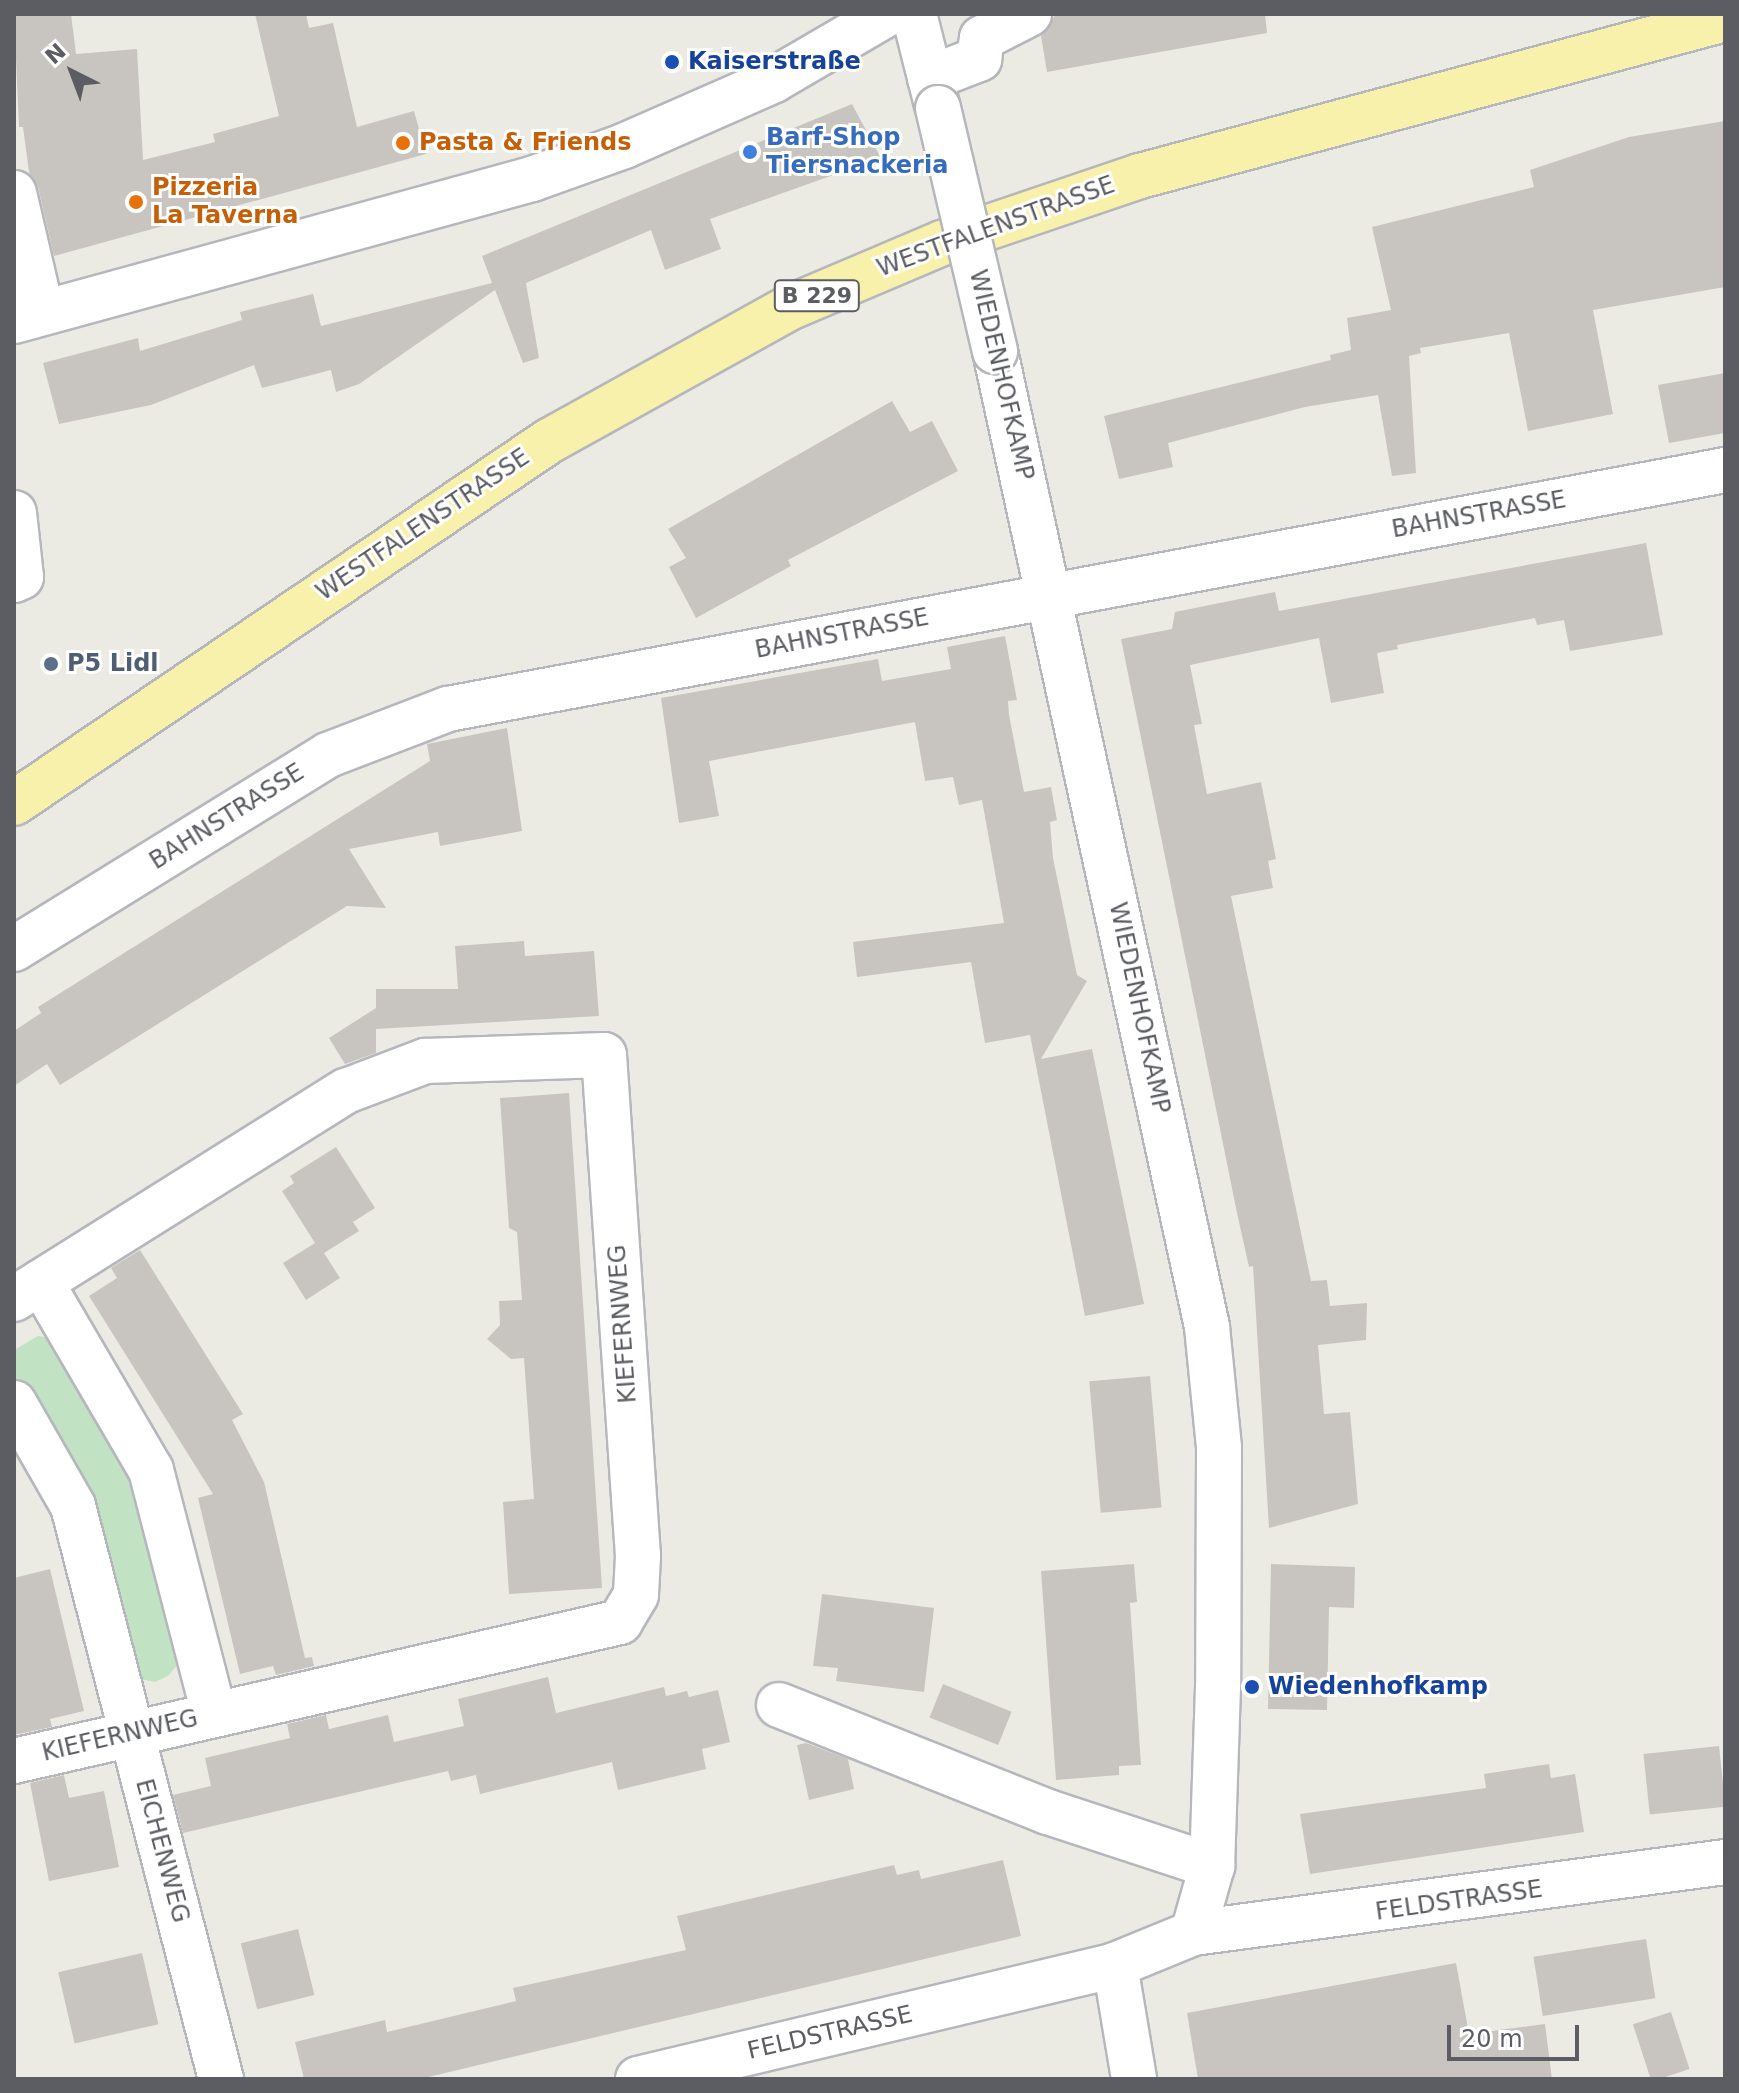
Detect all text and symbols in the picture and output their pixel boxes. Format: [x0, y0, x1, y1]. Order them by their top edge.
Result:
north arrow [32, 32, 112, 112]
text: N [40, 38, 71, 69]
place label: Kaiserstraße [688, 48, 861, 76]
marker: Kaiserstraße [663, 53, 681, 71]
place label: Barf-Shop Tiersnackeria [766, 124, 948, 180]
place label: Pasta & Friends [419, 129, 631, 157]
marker: Pasta & Friends [394, 134, 412, 152]
marker: Barf-Shop Tiersnackeria [741, 143, 759, 161]
street label: WESTFALENSTRASSE [873, 171, 1119, 283]
place label: Pizzeria La Taverna [152, 174, 298, 230]
marker: Pizzeria La Taverna [127, 193, 145, 211]
street label: WIEDENHOFKAMP [963, 267, 1039, 483]
road number: B 229 [773, 278, 861, 314]
street label: WESTFALENSTRASSE [311, 443, 535, 607]
street label: BAHNSTRASSE [1390, 485, 1568, 545]
street label: BAHNSTRASSE [753, 603, 931, 665]
place label: P5 Lidl [67, 650, 159, 678]
marker: P5 Lidl [42, 655, 60, 673]
street label: BAHNSTRASSE [145, 758, 309, 876]
street label: WIEDENHOFKAMP [1103, 900, 1175, 1116]
street label: KIEFERNWEG [603, 1244, 643, 1404]
place label: Wiedenhofkamp [1268, 1673, 1488, 1701]
marker: Wiedenhofkamp [1243, 1678, 1261, 1696]
street label: KIEFERNWEG [39, 1704, 201, 1768]
street label: EICHENWEG [129, 1776, 195, 1926]
street label: FELDSTRASSE [1374, 1875, 1544, 1927]
street label: FELDSTRASSE [745, 2000, 915, 2066]
scale bar [1451, 2009, 1583, 2059]
text: 20 m [1461, 2025, 1523, 2053]

